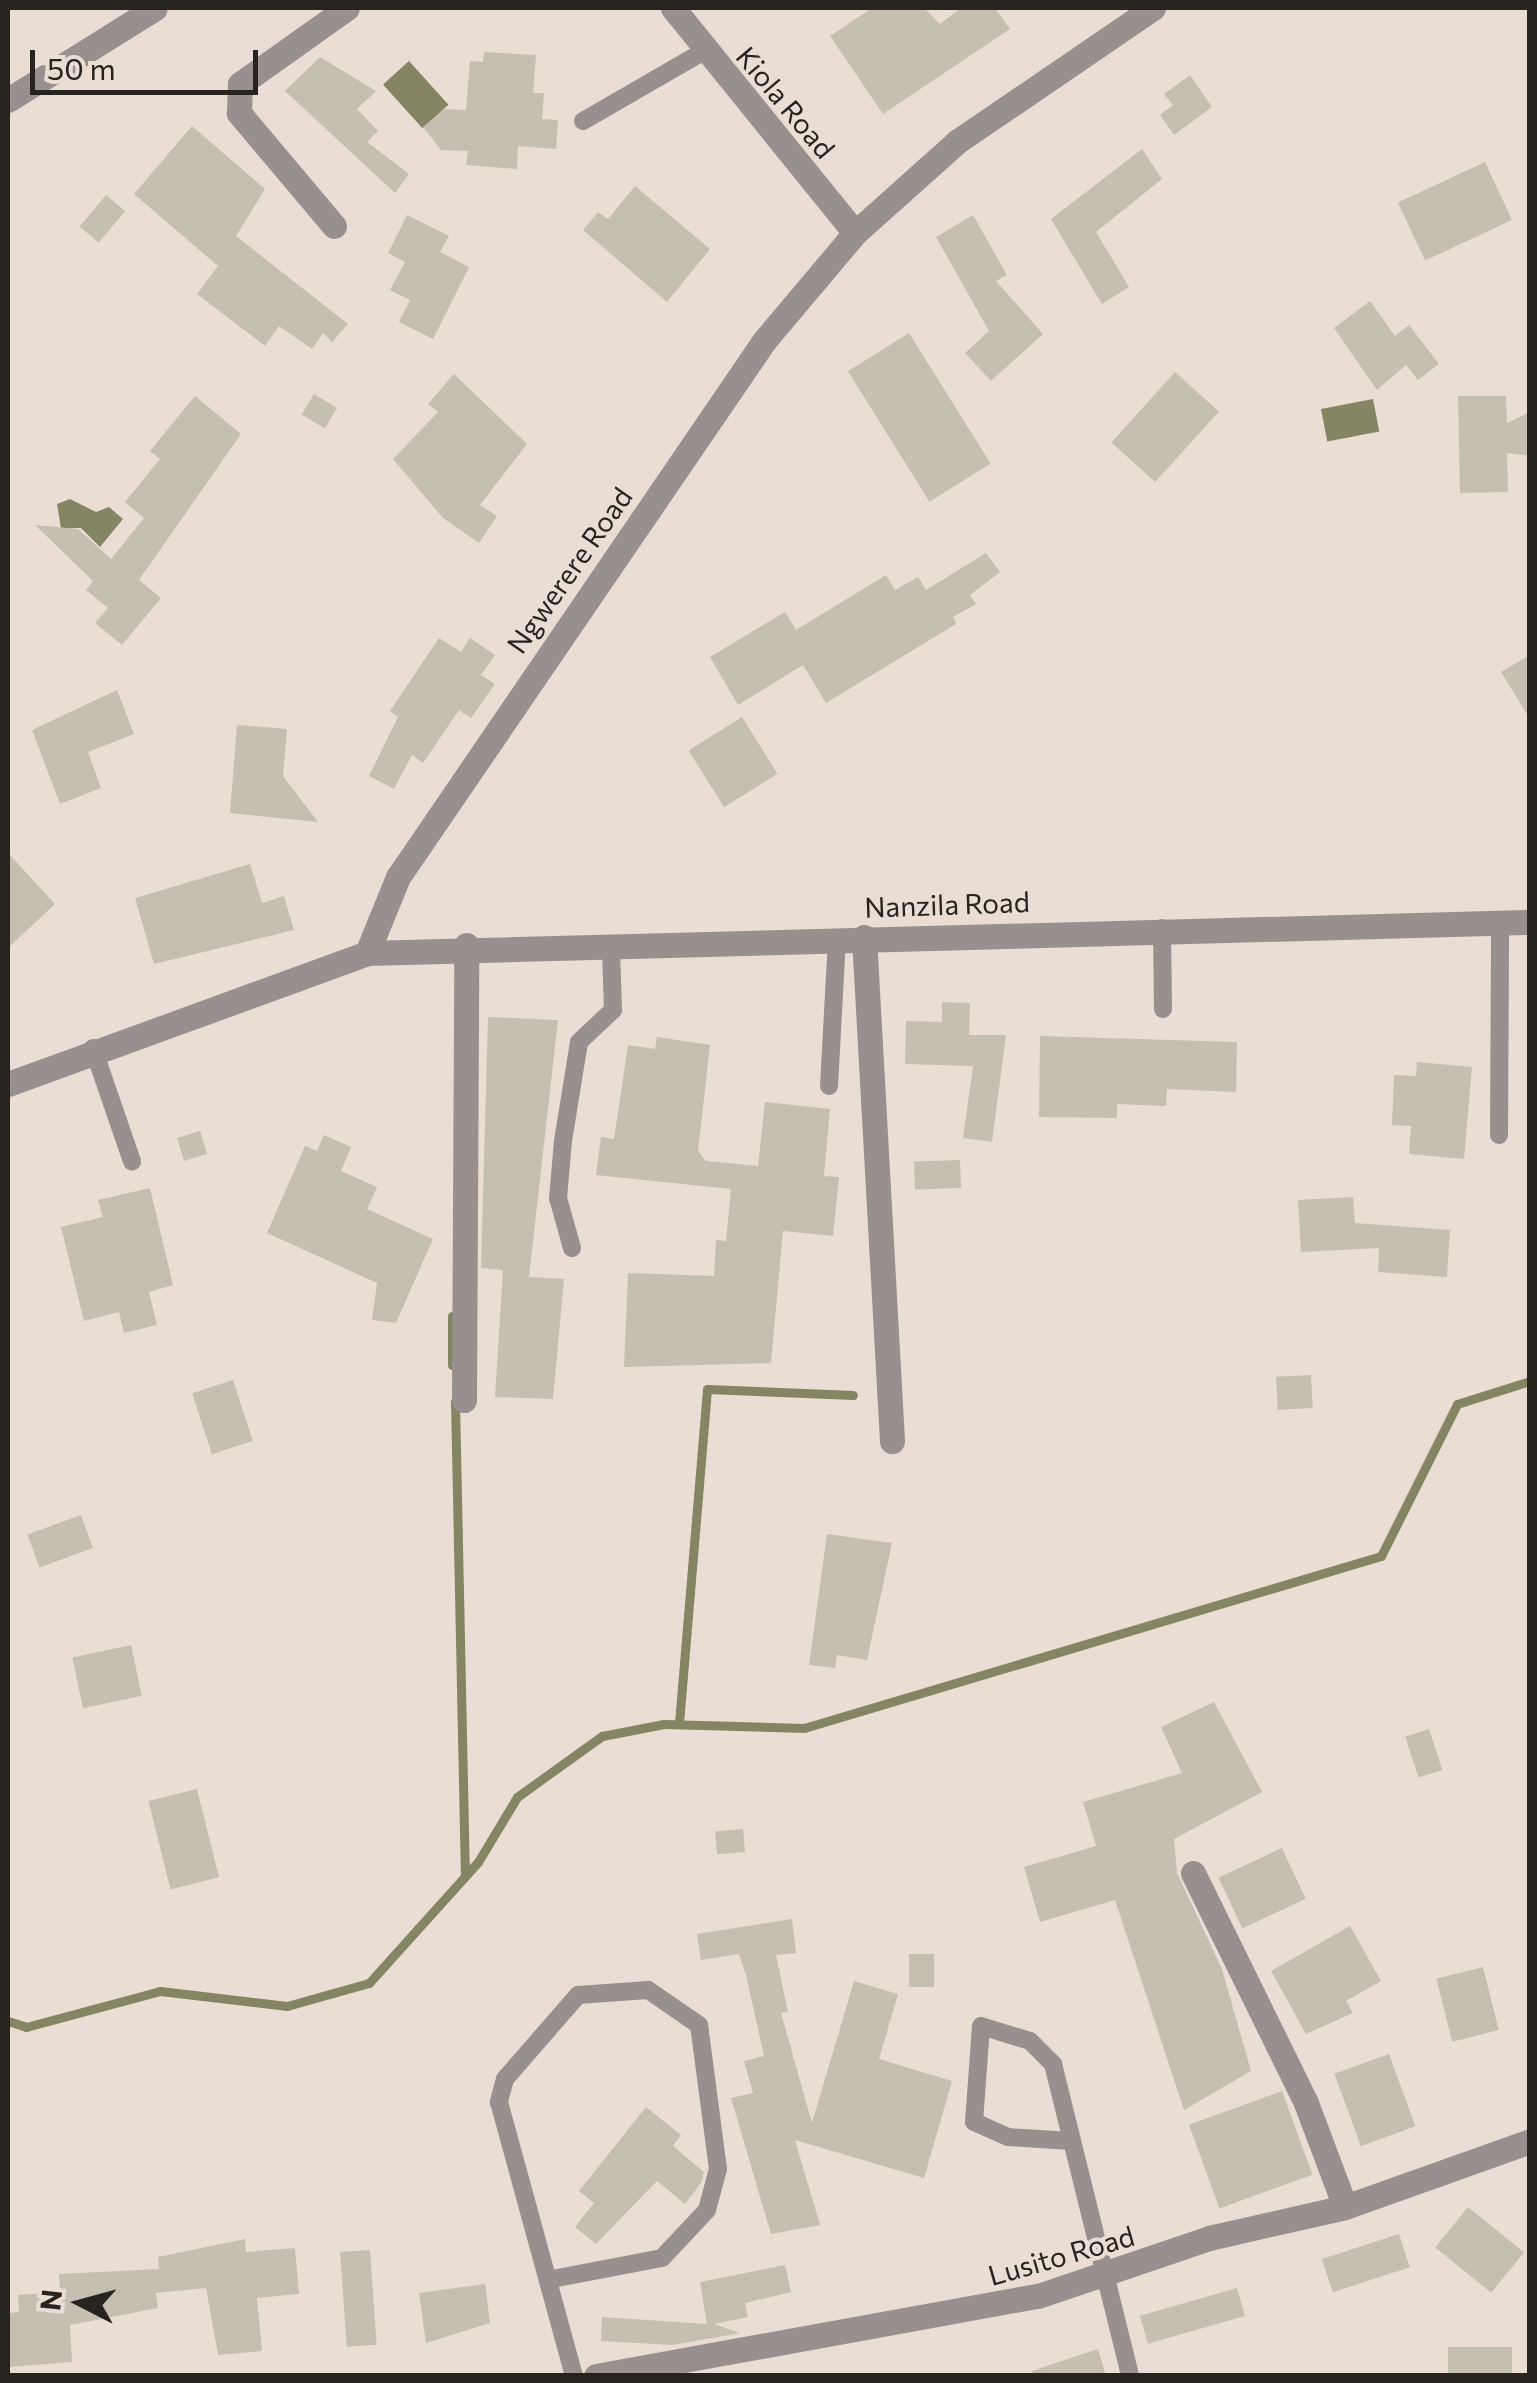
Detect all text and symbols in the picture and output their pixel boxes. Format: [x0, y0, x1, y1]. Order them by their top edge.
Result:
scale bar [35, 30, 262, 92]
street label: Kiola Road [730, 39, 842, 165]
text: 50 m [47, 49, 116, 86]
street label: Ngwerere Road [499, 481, 639, 659]
street label: Nanzila Road [864, 884, 1030, 924]
street label: Lusito Road [984, 2218, 1138, 2292]
north arrow [30, 2253, 130, 2353]
text: N [32, 2288, 68, 2312]

